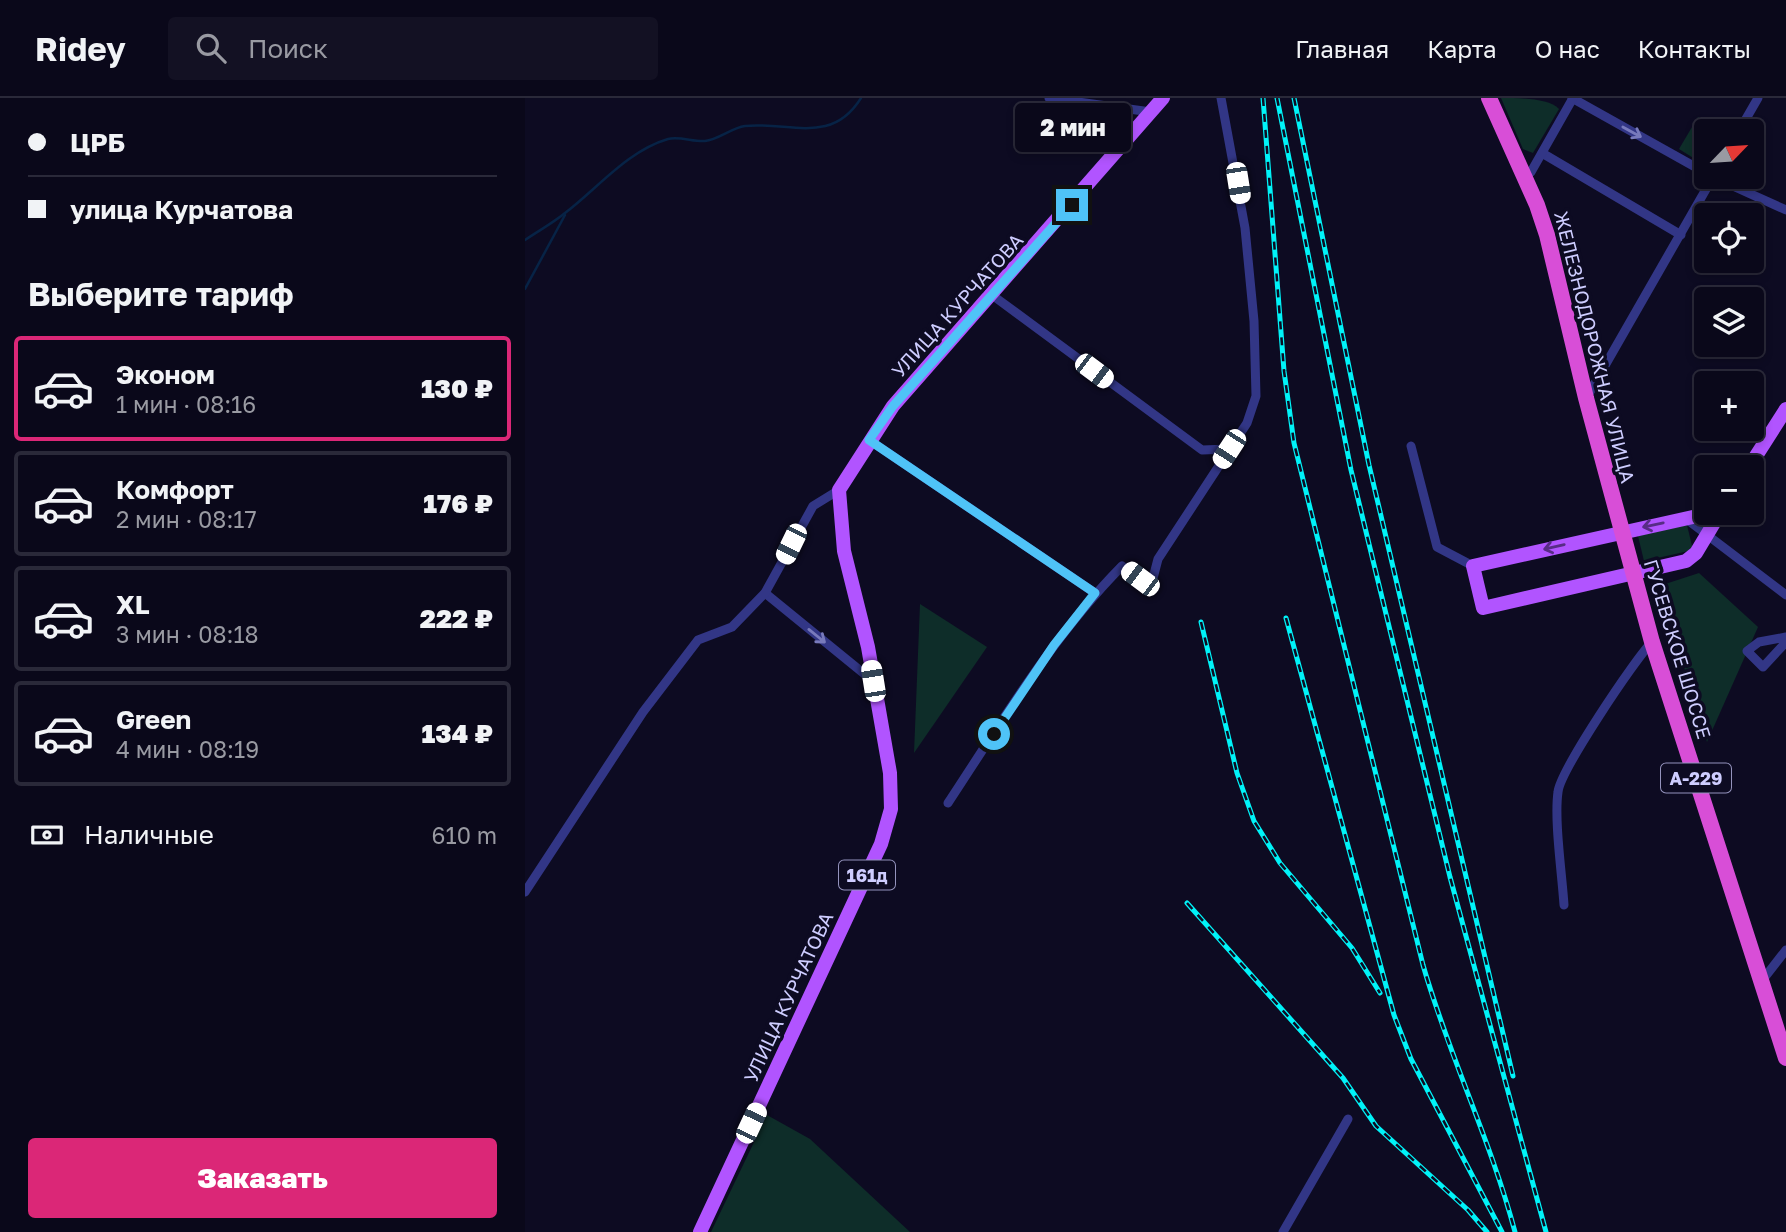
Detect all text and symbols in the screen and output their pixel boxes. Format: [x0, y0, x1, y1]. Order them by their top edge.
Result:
search box [168, 17, 658, 80]
text: Ridey [35, 29, 126, 68]
icon: search [192, 29, 230, 67]
text: Поиск [248, 33, 328, 64]
text: Главная [1295, 34, 1389, 63]
text: Карта [1427, 34, 1497, 63]
text: О нас [1535, 34, 1600, 63]
text: Контакты [1638, 34, 1751, 63]
callout: 2 мин [1014, 104, 1130, 153]
text: 2 мин [1040, 113, 1106, 141]
north arrow [1694, 119, 1764, 189]
map controls [1694, 119, 1764, 525]
one-way arrow [1622, 125, 1642, 139]
text: ЦРБ [70, 127, 125, 158]
car [1225, 161, 1252, 205]
route end [1056, 189, 1088, 221]
text: улица Курчатова [70, 194, 293, 225]
button: locate [1694, 203, 1764, 273]
street label: ЖЕЛЕЗНОДОРОЖНАЯ УЛИЦА [1550, 209, 1640, 486]
street label: УЛИЦА КУРЧАТОВА [886, 228, 1028, 382]
text: Выберите тариф [28, 275, 294, 313]
button: layers [1694, 287, 1764, 357]
car [1071, 350, 1118, 392]
icon: car [32, 357, 95, 420]
text: Эконом [116, 359, 215, 390]
button: + [1694, 371, 1764, 441]
text: 130 ₽ [421, 373, 493, 404]
text: 1 мин · 08:16 [116, 390, 256, 418]
car [1209, 426, 1250, 472]
button: − [1694, 455, 1764, 525]
icon: car [32, 472, 95, 535]
text: Комфорт [116, 474, 234, 505]
text: 176 ₽ [423, 488, 493, 519]
text: 2 мин · 08:17 [116, 505, 257, 533]
one-way arrow [1642, 518, 1665, 532]
car [773, 521, 810, 567]
one-way arrow [1544, 541, 1566, 554]
street label: ГУСЕВСКОЕ ШОССЕ [1640, 557, 1716, 741]
car [1117, 558, 1164, 600]
icon: car [32, 587, 95, 650]
text: XL [116, 589, 150, 620]
text: 222 ₽ [420, 603, 493, 634]
text: 3 мин · 08:18 [116, 620, 259, 648]
one-way arrow [808, 628, 826, 643]
car [860, 659, 887, 703]
icon: car [32, 702, 95, 765]
text: Green [116, 704, 191, 735]
text: 134 ₽ [422, 718, 493, 749]
route start [978, 718, 1010, 750]
text: 4 мин · 08:19 [116, 735, 259, 763]
road number: А-229 [1661, 764, 1731, 792]
icon: cash [28, 816, 66, 854]
text: Наличные [84, 819, 214, 850]
text: 610 m [432, 821, 497, 849]
road number: 161д [839, 860, 895, 890]
street label: УЛИЦА КУРЧАТОВА [738, 908, 838, 1086]
car [733, 1100, 770, 1146]
button: Заказать [28, 1138, 497, 1218]

